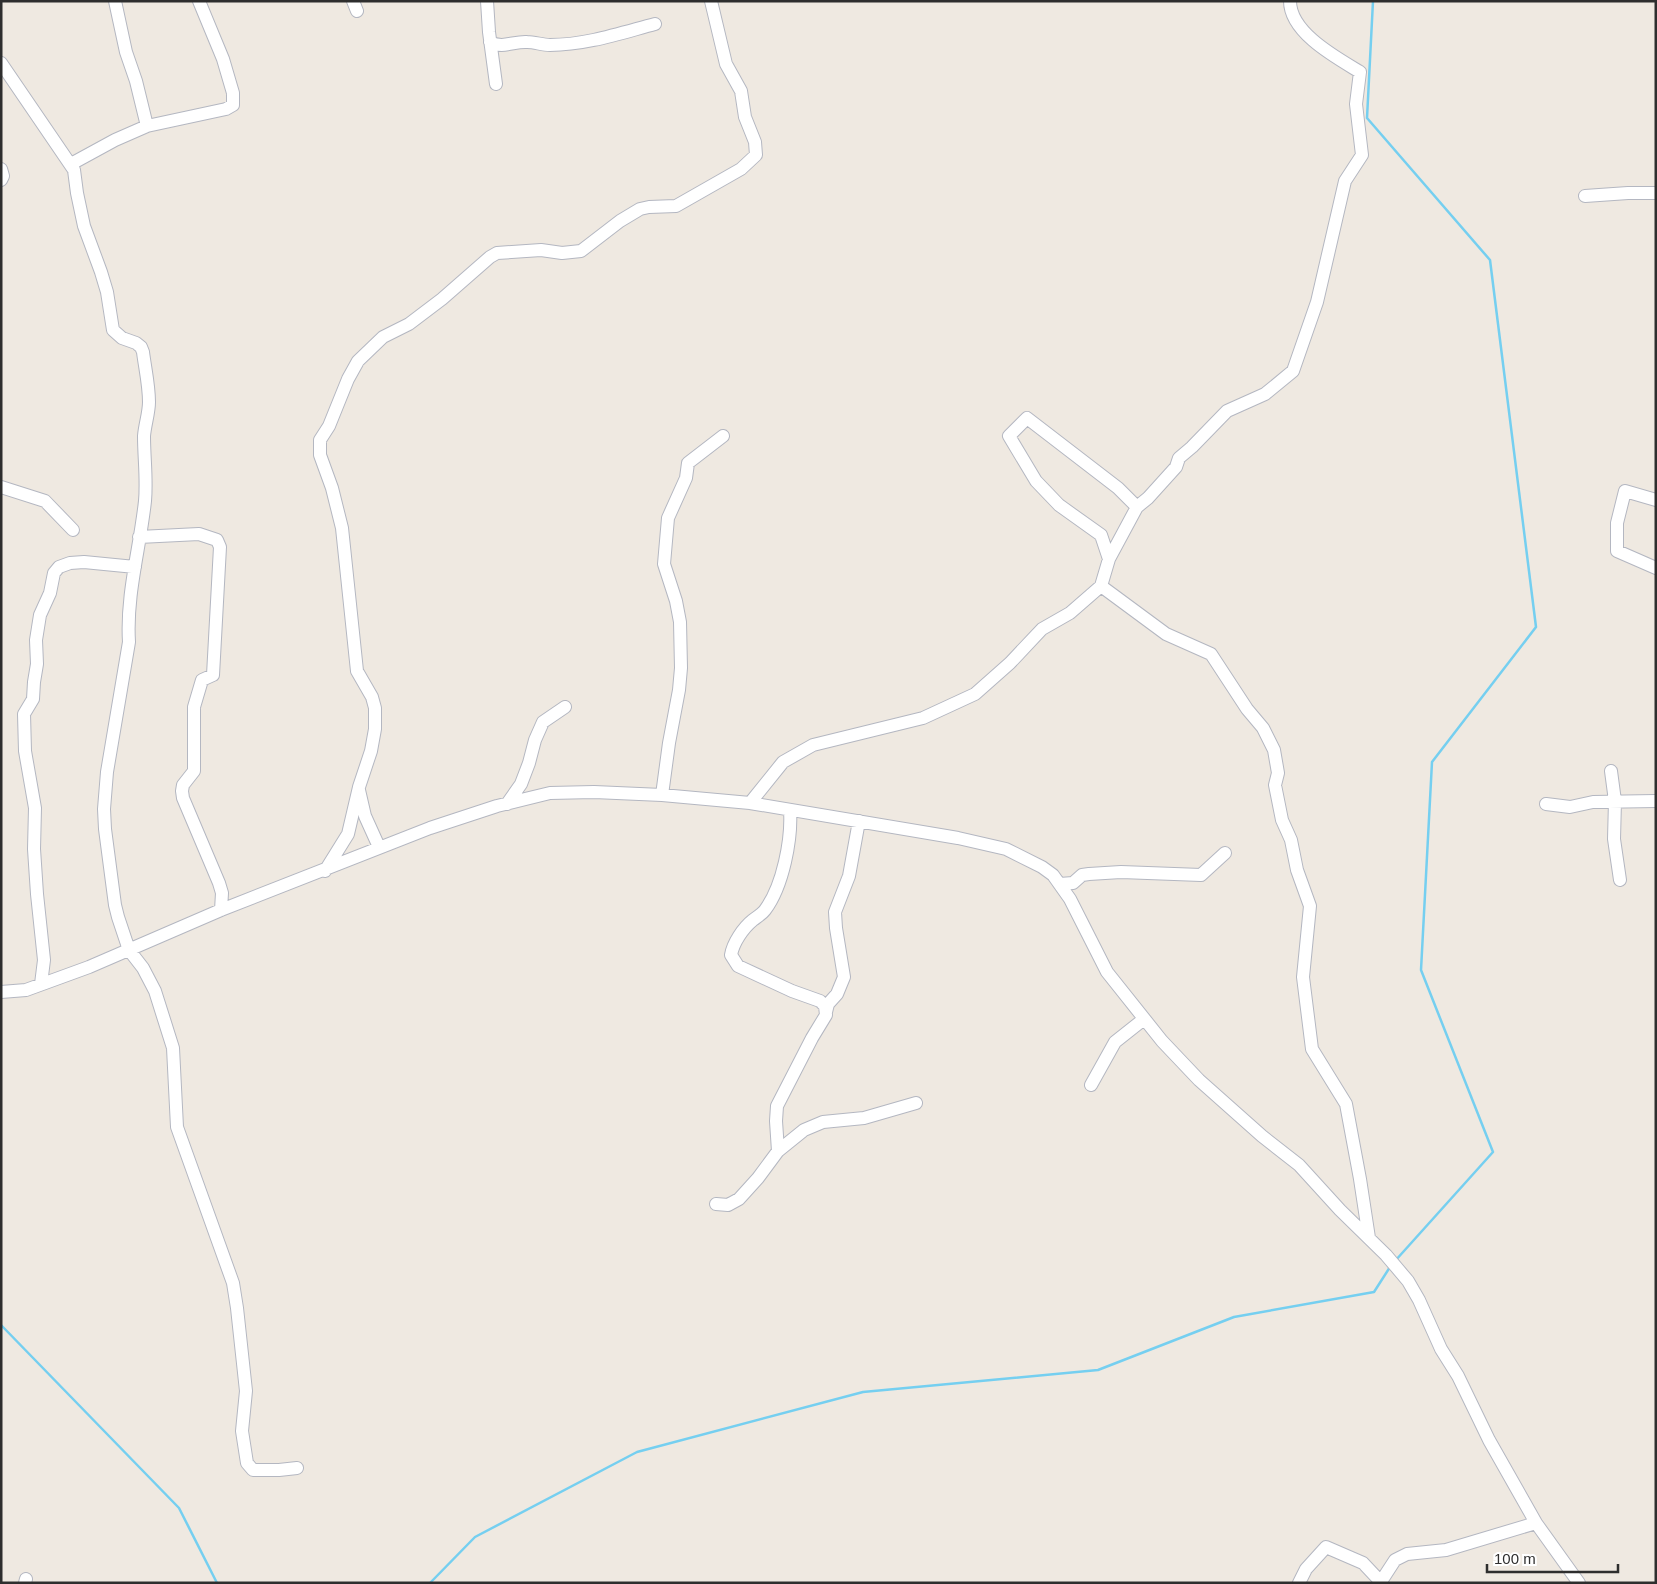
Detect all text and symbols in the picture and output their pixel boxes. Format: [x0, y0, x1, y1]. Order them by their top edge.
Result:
scale bar [1487, 1542, 1618, 1574]
text: 100 m [1494, 1550, 1536, 1567]

